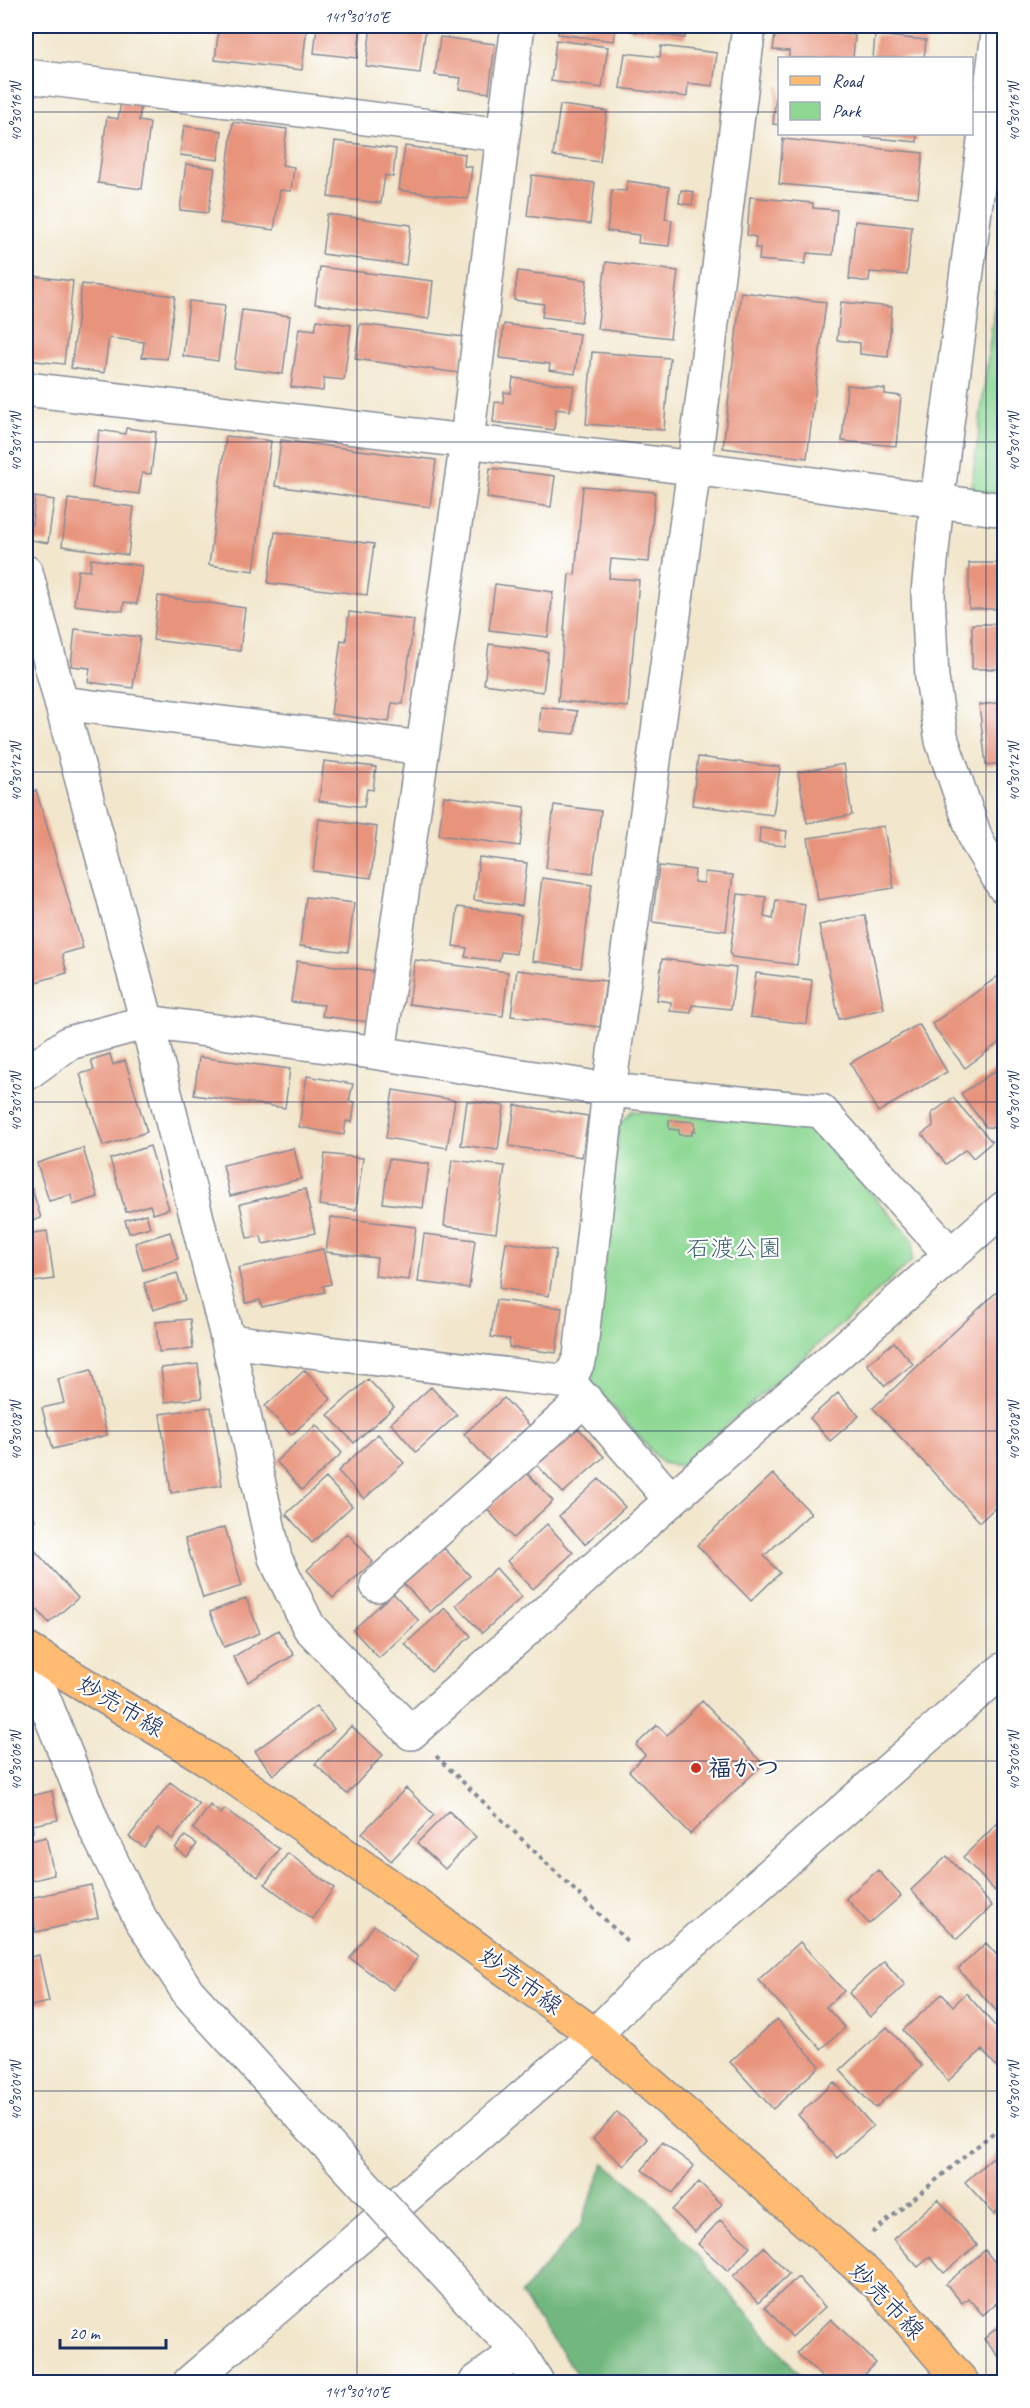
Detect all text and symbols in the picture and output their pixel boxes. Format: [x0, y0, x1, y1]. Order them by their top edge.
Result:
text: 141°30'10"E [325, 8, 391, 27]
legend [778, 57, 973, 135]
text: Road [832, 70, 865, 92]
text: 40°30'16"N [7, 79, 26, 142]
text: 40°30'16"N [1005, 79, 1024, 142]
text: Park [832, 100, 862, 122]
text: 40°30'14"N [7, 409, 26, 472]
text: 40°30'14"N [1005, 409, 1024, 472]
text: 40°30'12"N [7, 739, 26, 802]
text: 40°30'12"N [1005, 739, 1024, 802]
text: 40°30'10"N [7, 1069, 26, 1132]
text: 40°30'10"N [1005, 1069, 1024, 1132]
park label: 石渡公園 [686, 1233, 782, 1263]
text: 40°30'08"N [7, 1398, 26, 1461]
text: 40°30'08"N [1005, 1398, 1024, 1461]
street label: 妙売市線 [72, 1668, 170, 1744]
text: 40°30'06"N [7, 1728, 26, 1791]
text: 40°30'06"N [1005, 1728, 1024, 1791]
place label: 福かつ [708, 1753, 780, 1783]
marker: 福かつ [689, 1761, 703, 1775]
street label: 妙売市線 [473, 1941, 569, 2021]
text: 40°30'04"N [7, 2058, 26, 2121]
text: 40°30'04"N [1005, 2058, 1024, 2121]
street label: 妙売市線 [843, 2256, 931, 2346]
scale bar [60, 2312, 166, 2350]
text: 20 m [69, 2322, 102, 2344]
text: 141°30'10"E [325, 2383, 391, 2402]

